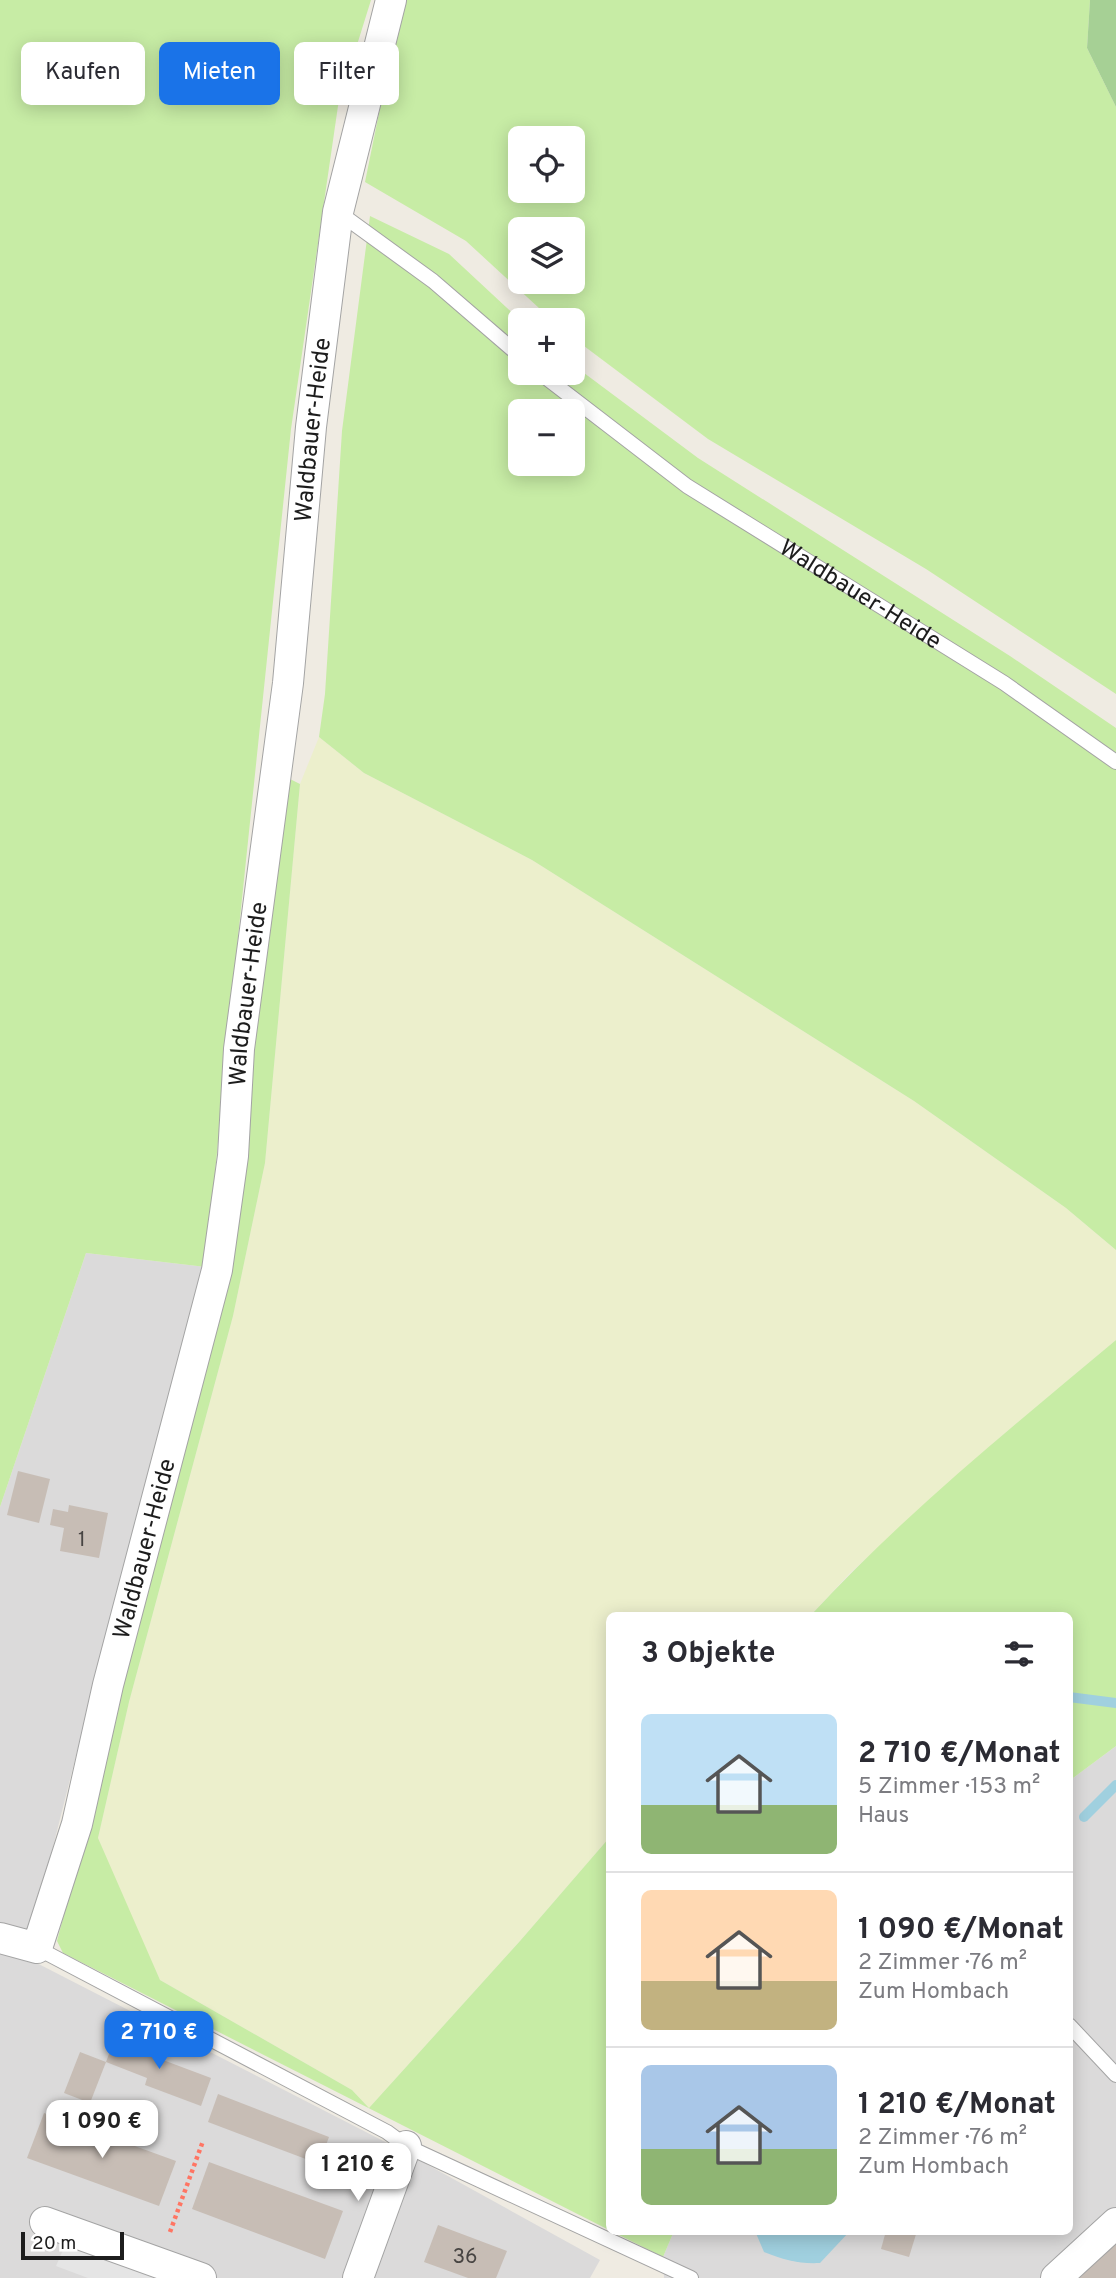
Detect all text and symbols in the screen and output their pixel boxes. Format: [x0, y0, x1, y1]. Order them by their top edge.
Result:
chip: Kaufen [21, 42, 145, 105]
chip: Mieten [159, 42, 280, 105]
chip: Filter [294, 42, 399, 105]
map controls [508, 126, 585, 476]
button: locate [508, 126, 585, 203]
button: layers [508, 217, 585, 294]
button: + [508, 308, 585, 385]
street label: Waldbauer-Heide [290, 336, 339, 524]
button: − [508, 399, 585, 476]
street label: Waldbauer-Heide [773, 534, 946, 657]
street label: Waldbauer-Heide [224, 900, 276, 1087]
street label: Waldbauer-Heide [108, 1456, 184, 1643]
house number: 1 [78, 1527, 86, 1554]
icon: filters [1000, 1635, 1038, 1673]
text: 3 Objekte [641, 1636, 776, 1673]
text: 2 710 €/Monat [858, 1736, 1061, 1773]
icon: home [697, 1742, 781, 1826]
text: 5 Zimmer · 153 m² [858, 1773, 1040, 1802]
text: Haus [858, 1802, 909, 1831]
text: 1 090 €/Monat [858, 1912, 1064, 1949]
icon: home [697, 1918, 781, 2002]
text: 2 Zimmer · 76 m² [858, 1949, 1027, 1978]
text: Zum Hombach [858, 1978, 1009, 2007]
pin: 2 710 € [94, 2011, 224, 2071]
text: 2 710 € [120, 2019, 198, 2048]
text: 1 210 €/Monat [858, 2087, 1056, 2124]
icon: home [697, 2093, 781, 2177]
pin: 1 090 € [37, 2100, 167, 2160]
text: 1 090 € [62, 2108, 142, 2137]
text: 2 Zimmer · 76 m² [858, 2124, 1027, 2153]
pin: 1 210 € [293, 2144, 423, 2203]
text: 1 210 € [321, 2151, 395, 2180]
text: Zum Hombach [858, 2153, 1009, 2182]
scale bar [21, 2229, 124, 2261]
text: 20 m [32, 2232, 76, 2256]
house number: 36 [452, 2244, 478, 2271]

